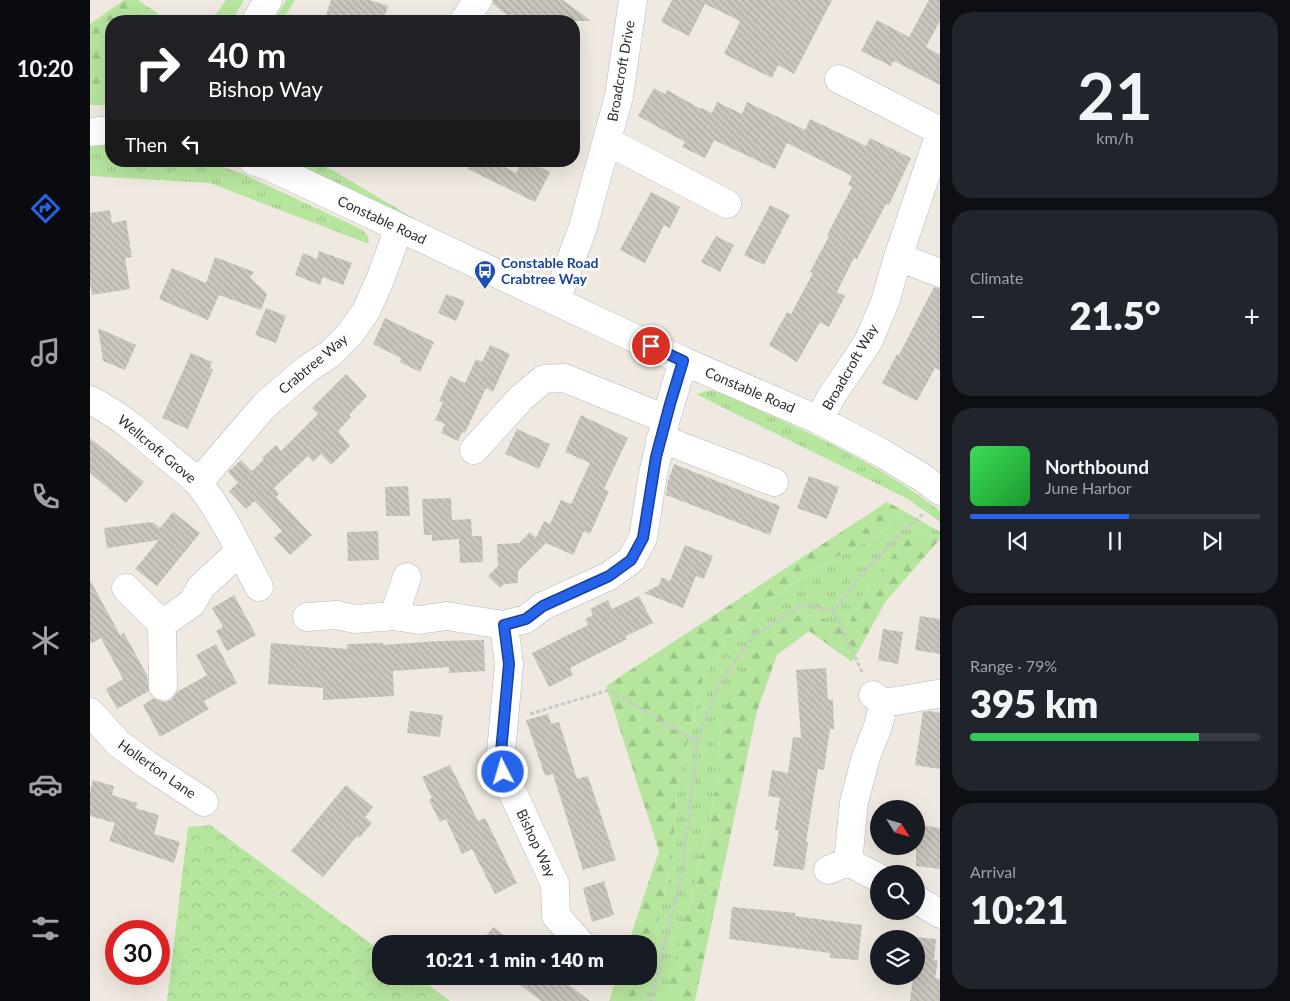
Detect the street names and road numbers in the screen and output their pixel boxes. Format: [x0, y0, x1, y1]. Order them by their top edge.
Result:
street label: Broadcroft Drive [603, 19, 638, 123]
street label: Constable Road [335, 192, 429, 248]
street label: Broadcroft Way [818, 320, 881, 413]
street label: Crabtree Way [275, 329, 351, 397]
street label: Constable Road [703, 363, 798, 416]
street label: Wellcroft Grove [115, 411, 200, 486]
street label: Hollerton Lane [115, 735, 200, 802]
street label: Bishop Way [513, 806, 560, 880]

